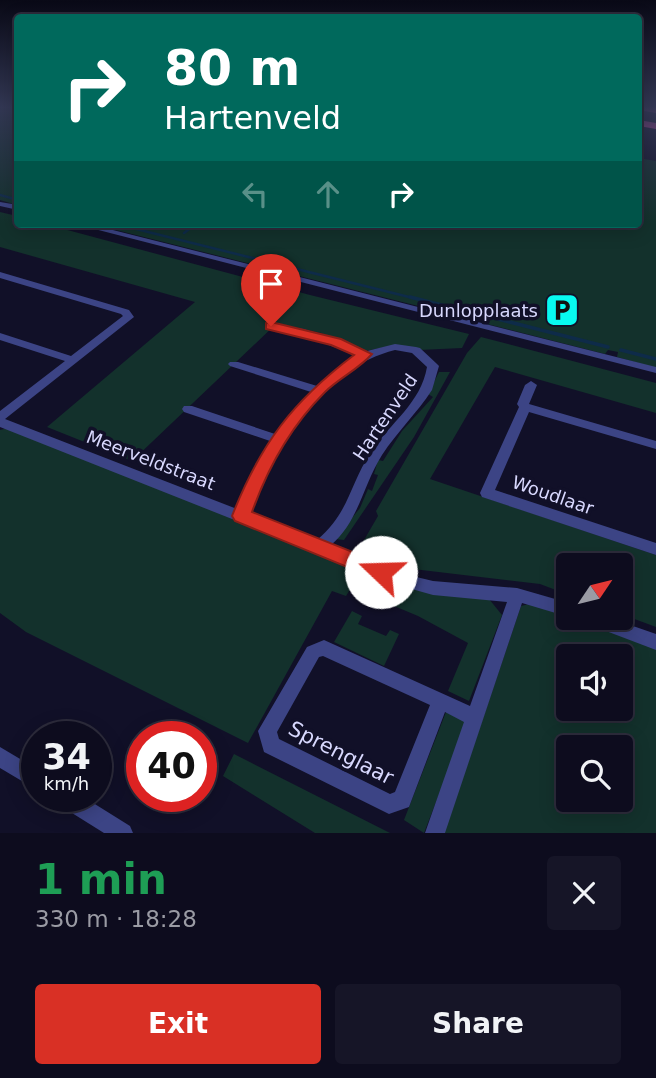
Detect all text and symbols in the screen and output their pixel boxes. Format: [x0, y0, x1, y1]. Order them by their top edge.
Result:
text: 80 m [164, 40, 300, 97]
icon: right [49, 42, 140, 133]
text: Hartenveld [164, 99, 341, 137]
icon: left [236, 175, 274, 213]
icon: ahead [309, 175, 347, 213]
icon: right [382, 175, 420, 213]
pin [241, 254, 301, 326]
icon: arrive [252, 265, 290, 303]
parking icon: Dunlopplaats [543, 291, 581, 329]
place label: Dunlopplaats [419, 300, 538, 321]
street label: Hartenveld [348, 370, 422, 464]
street label: Meerveldstraat [84, 426, 218, 494]
street label: Woudlaar [509, 471, 597, 519]
position arrow [344, 535, 418, 609]
north arrow [556, 553, 634, 630]
map controls [556, 553, 633, 812]
button: sound [556, 644, 633, 721]
street label: Sprenglaar [284, 716, 398, 790]
speed limit sign: 40 [126, 721, 217, 812]
button: search [556, 735, 633, 812]
text: 34 [42, 737, 91, 777]
text: km/h [44, 773, 89, 794]
text: 1 min [35, 855, 167, 904]
button: close [547, 856, 621, 930]
text: 330 m · 18:28 [35, 906, 197, 932]
button: Exit [35, 984, 321, 1064]
button: Share [335, 984, 621, 1064]

